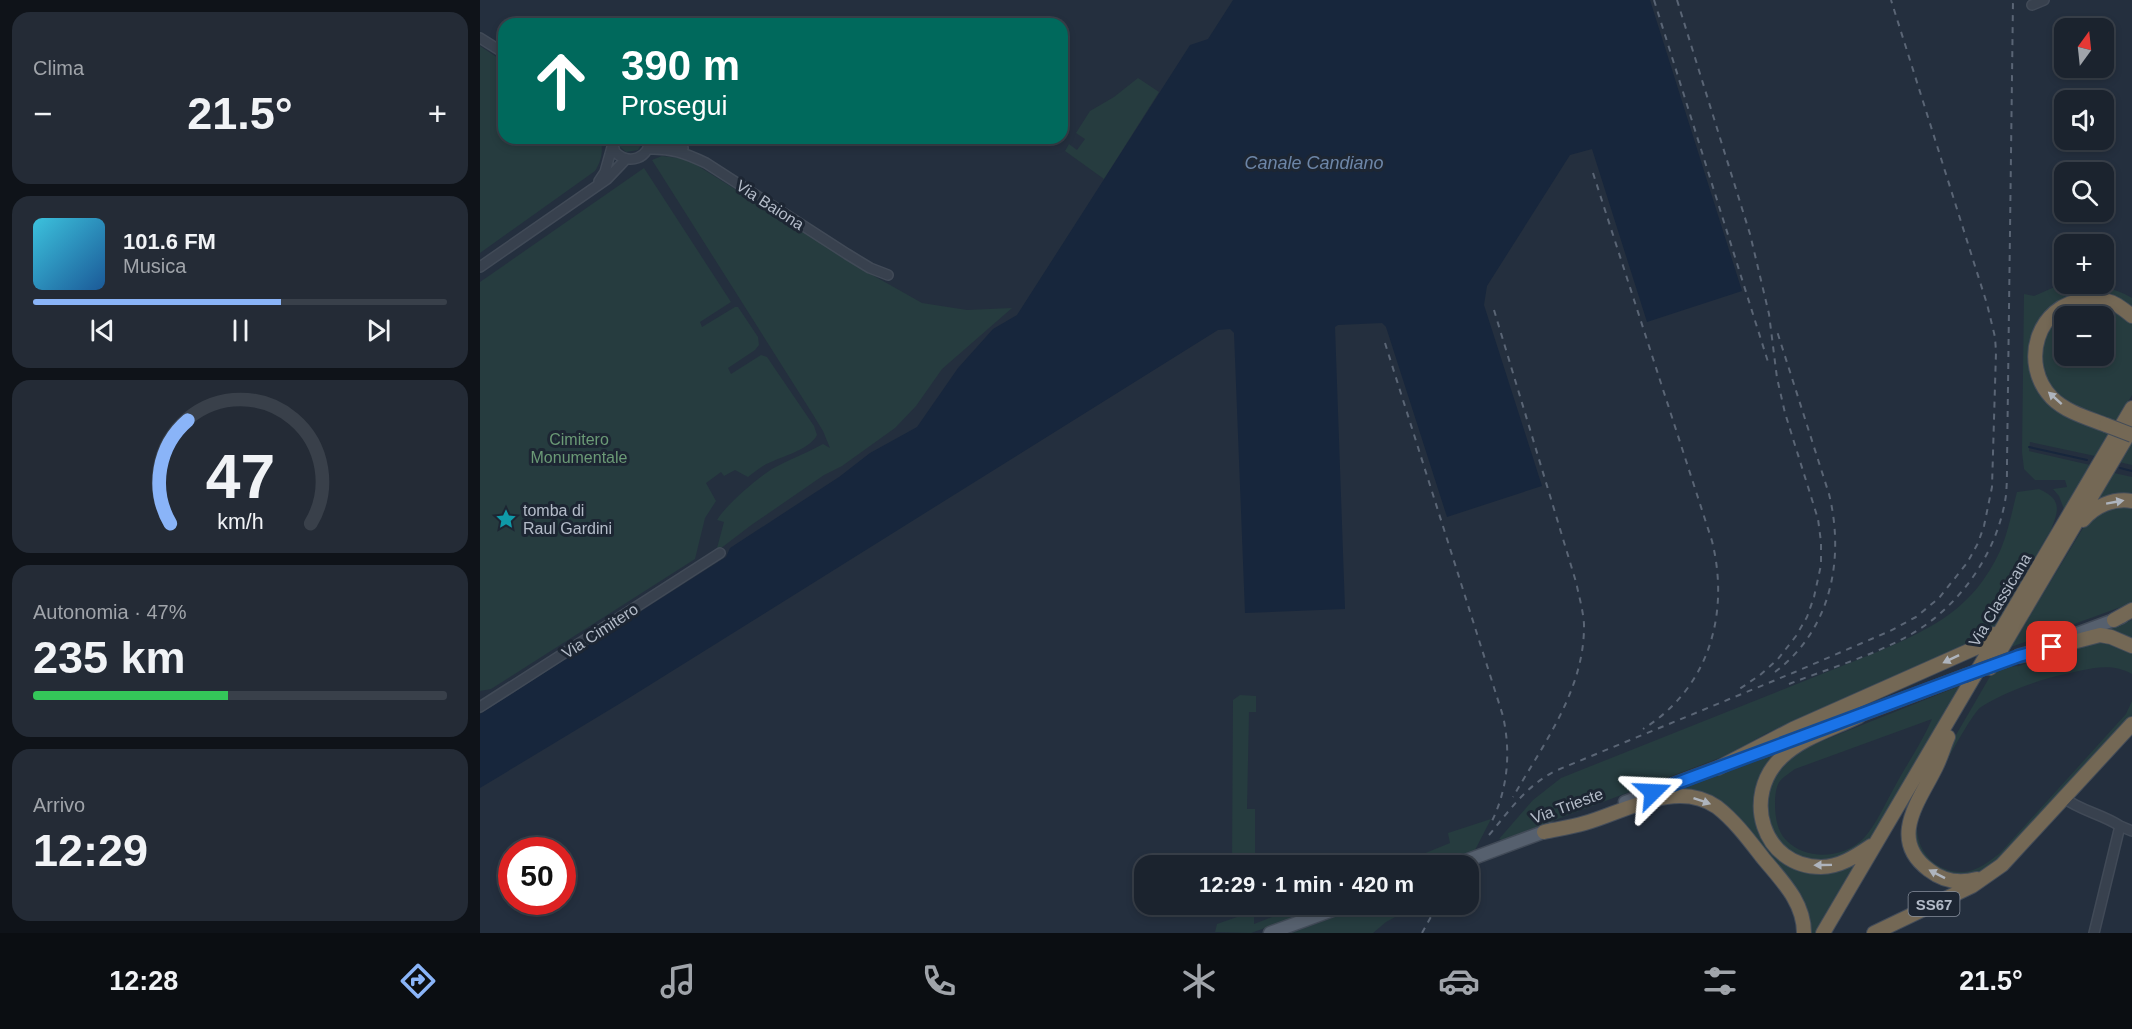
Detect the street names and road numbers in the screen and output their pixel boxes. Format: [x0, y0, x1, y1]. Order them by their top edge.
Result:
street label: Via Baiona [733, 177, 807, 233]
street label: Via Classicana [1966, 550, 2035, 650]
street label: Via Cimitero [559, 600, 641, 662]
street label: Via Trieste [1529, 785, 1605, 827]
road number: SS67 [1908, 892, 1960, 916]

